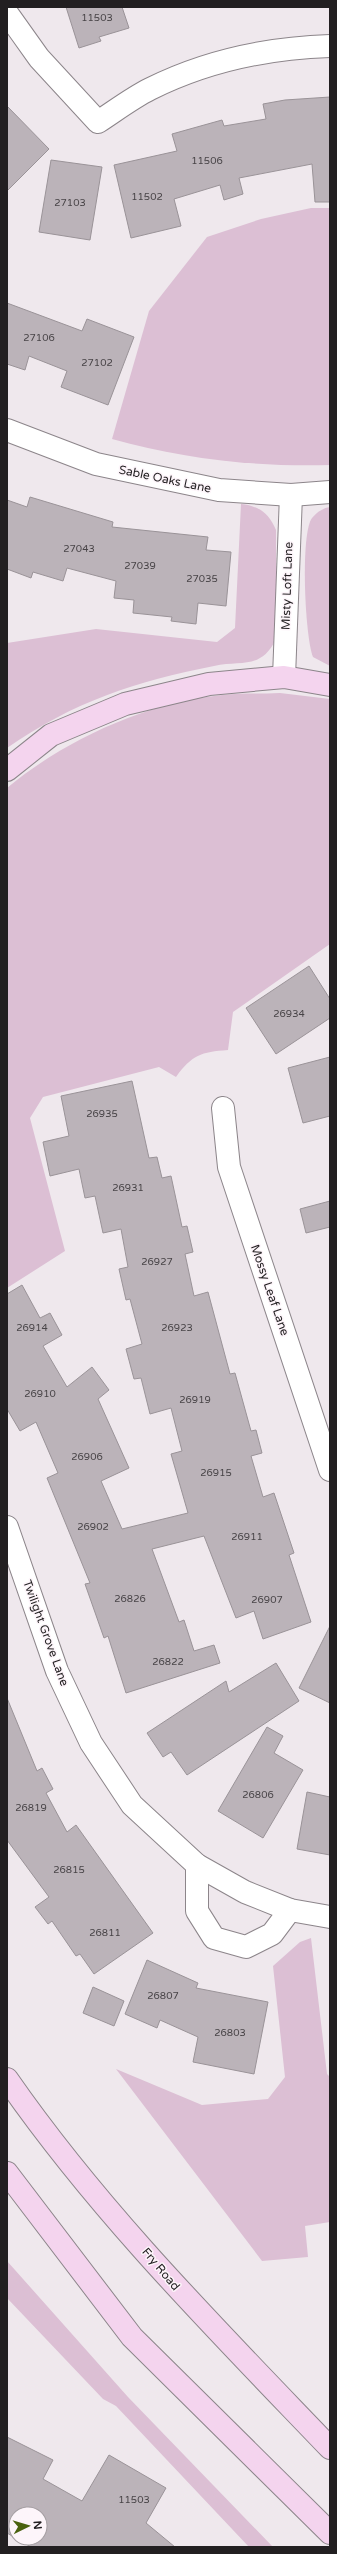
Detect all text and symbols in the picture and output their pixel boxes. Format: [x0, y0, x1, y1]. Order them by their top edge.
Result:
house number: 11503 [81, 12, 113, 24]
house number: 11506 [191, 155, 223, 167]
house number: 11502 [131, 191, 163, 203]
house number: 27103 [54, 197, 86, 209]
house number: 27106 [23, 332, 55, 344]
house number: 27102 [81, 357, 113, 369]
street label: Sable Oaks Lane [118, 462, 213, 496]
street label: Misty Loft Lane [278, 541, 296, 630]
house number: 27043 [63, 543, 95, 555]
house number: 27039 [124, 560, 156, 572]
house number: 27035 [186, 573, 218, 585]
house number: 26934 [273, 1008, 305, 1020]
house number: 26935 [86, 1108, 118, 1120]
house number: 26931 [112, 1182, 144, 1194]
street label: Mossy Leaf Lane [248, 1243, 292, 1338]
house number: 26927 [141, 1256, 173, 1268]
house number: 26914 [16, 1322, 48, 1334]
house number: 26923 [161, 1322, 193, 1334]
house number: 26910 [24, 1388, 56, 1400]
house number: 26919 [179, 1394, 211, 1406]
house number: 26906 [71, 1451, 103, 1463]
house number: 26915 [200, 1467, 232, 1479]
house number: 26902 [77, 1521, 109, 1533]
house number: 26911 [231, 1531, 263, 1543]
street label: Twilight Grove Lane [20, 1578, 72, 1688]
house number: 26826 [114, 1593, 146, 1605]
house number: 26907 [251, 1594, 283, 1606]
house number: 26822 [152, 1656, 184, 1668]
house number: 26806 [242, 1789, 274, 1801]
house number: 26819 [15, 1802, 47, 1814]
house number: 26815 [53, 1864, 85, 1876]
house number: 26811 [89, 1927, 121, 1939]
house number: 26807 [147, 1990, 179, 2002]
house number: 26803 [214, 2027, 246, 2039]
street label: Fry Road [139, 2245, 183, 2293]
house number: 11503 [118, 2494, 150, 2506]
north arrow [8, 2506, 48, 2546]
text: N [31, 2520, 44, 2530]

